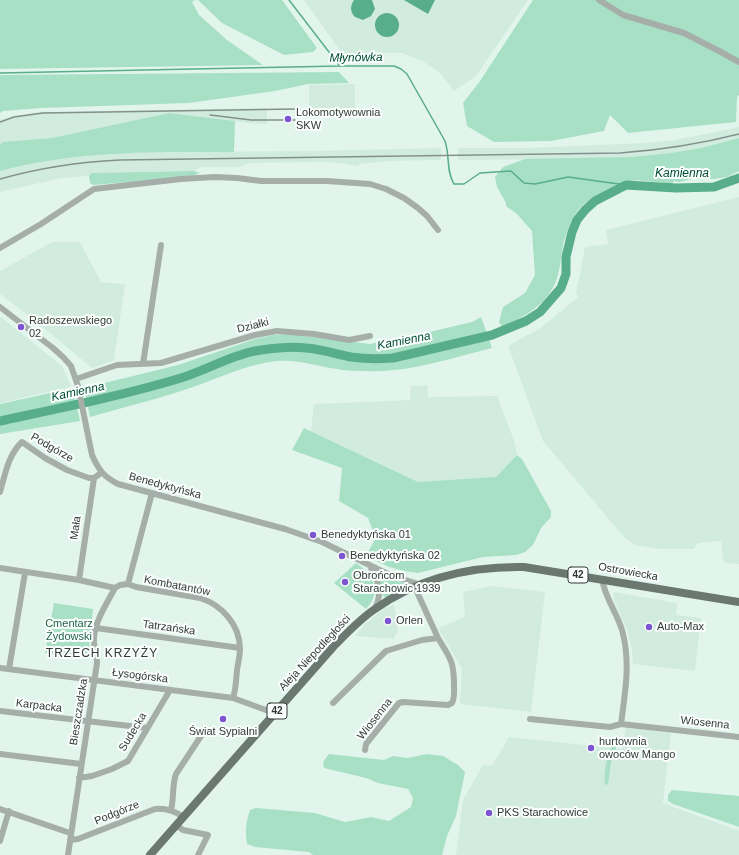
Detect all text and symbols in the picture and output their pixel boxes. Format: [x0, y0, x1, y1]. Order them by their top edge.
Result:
water label: Młynówka [329, 50, 383, 66]
place label: Lokomotywownia SKW [296, 106, 380, 132]
marker: Lokomotywownia SKW [283, 114, 293, 124]
water label: Kamienna [655, 167, 709, 181]
place label: Radoszewskiego 02 [29, 314, 112, 340]
street label: Działki [236, 316, 270, 336]
marker: Radoszewskiego 02 [16, 322, 26, 332]
water label: Kamienna [376, 329, 432, 353]
water label: Kamienna [50, 379, 106, 405]
street label: Podgórze [28, 431, 76, 465]
street label: Benedyktyńska [127, 470, 203, 502]
street label: Mała [68, 515, 84, 541]
place label: Benedyktyńska 01 [321, 528, 411, 542]
marker: Benedyktyńska 01 [308, 530, 318, 540]
place label: Benedyktyńska 02 [350, 549, 440, 563]
marker: Benedyktyńska 02 [337, 551, 347, 561]
street label: Ostrowiecka [597, 560, 659, 584]
road number: 42 [568, 567, 588, 583]
place label: Obrońcom Starachowic 1939 [353, 569, 440, 595]
street label: Kombatantów [143, 573, 211, 599]
marker: Obrońcom Starachowic 1939 [340, 577, 350, 587]
street label: Aleja Niepodległości [276, 612, 354, 694]
place label: Orlen [396, 614, 423, 628]
marker: Orlen [383, 616, 393, 626]
park label: Cmentarz Żydowski [45, 617, 93, 643]
street label: Tatrzańska [142, 618, 196, 638]
place label: Auto-Max [657, 620, 704, 634]
marker: Auto-Max [644, 622, 654, 632]
district label: TRZECH KRZYŻY [46, 647, 158, 661]
street label: Łysogórska [111, 666, 169, 686]
street label: Bieszczadzka [67, 678, 91, 746]
street label: Wiosenna [355, 696, 395, 742]
street label: Karpacka [15, 697, 63, 715]
road number: 42 [267, 703, 287, 719]
street label: Sudecka [116, 710, 150, 754]
marker: Świat Sypialni [218, 714, 228, 724]
street label: Wiosenna [680, 714, 730, 732]
place label: Świat Sypialni [189, 725, 257, 739]
place label: hurtownia owoców Mango [599, 735, 675, 761]
marker: hurtownia owoców Mango [586, 743, 596, 753]
street label: Podgórze [93, 798, 141, 828]
place label: PKS Starachowice [497, 806, 588, 820]
marker: PKS Starachowice [484, 808, 494, 818]

